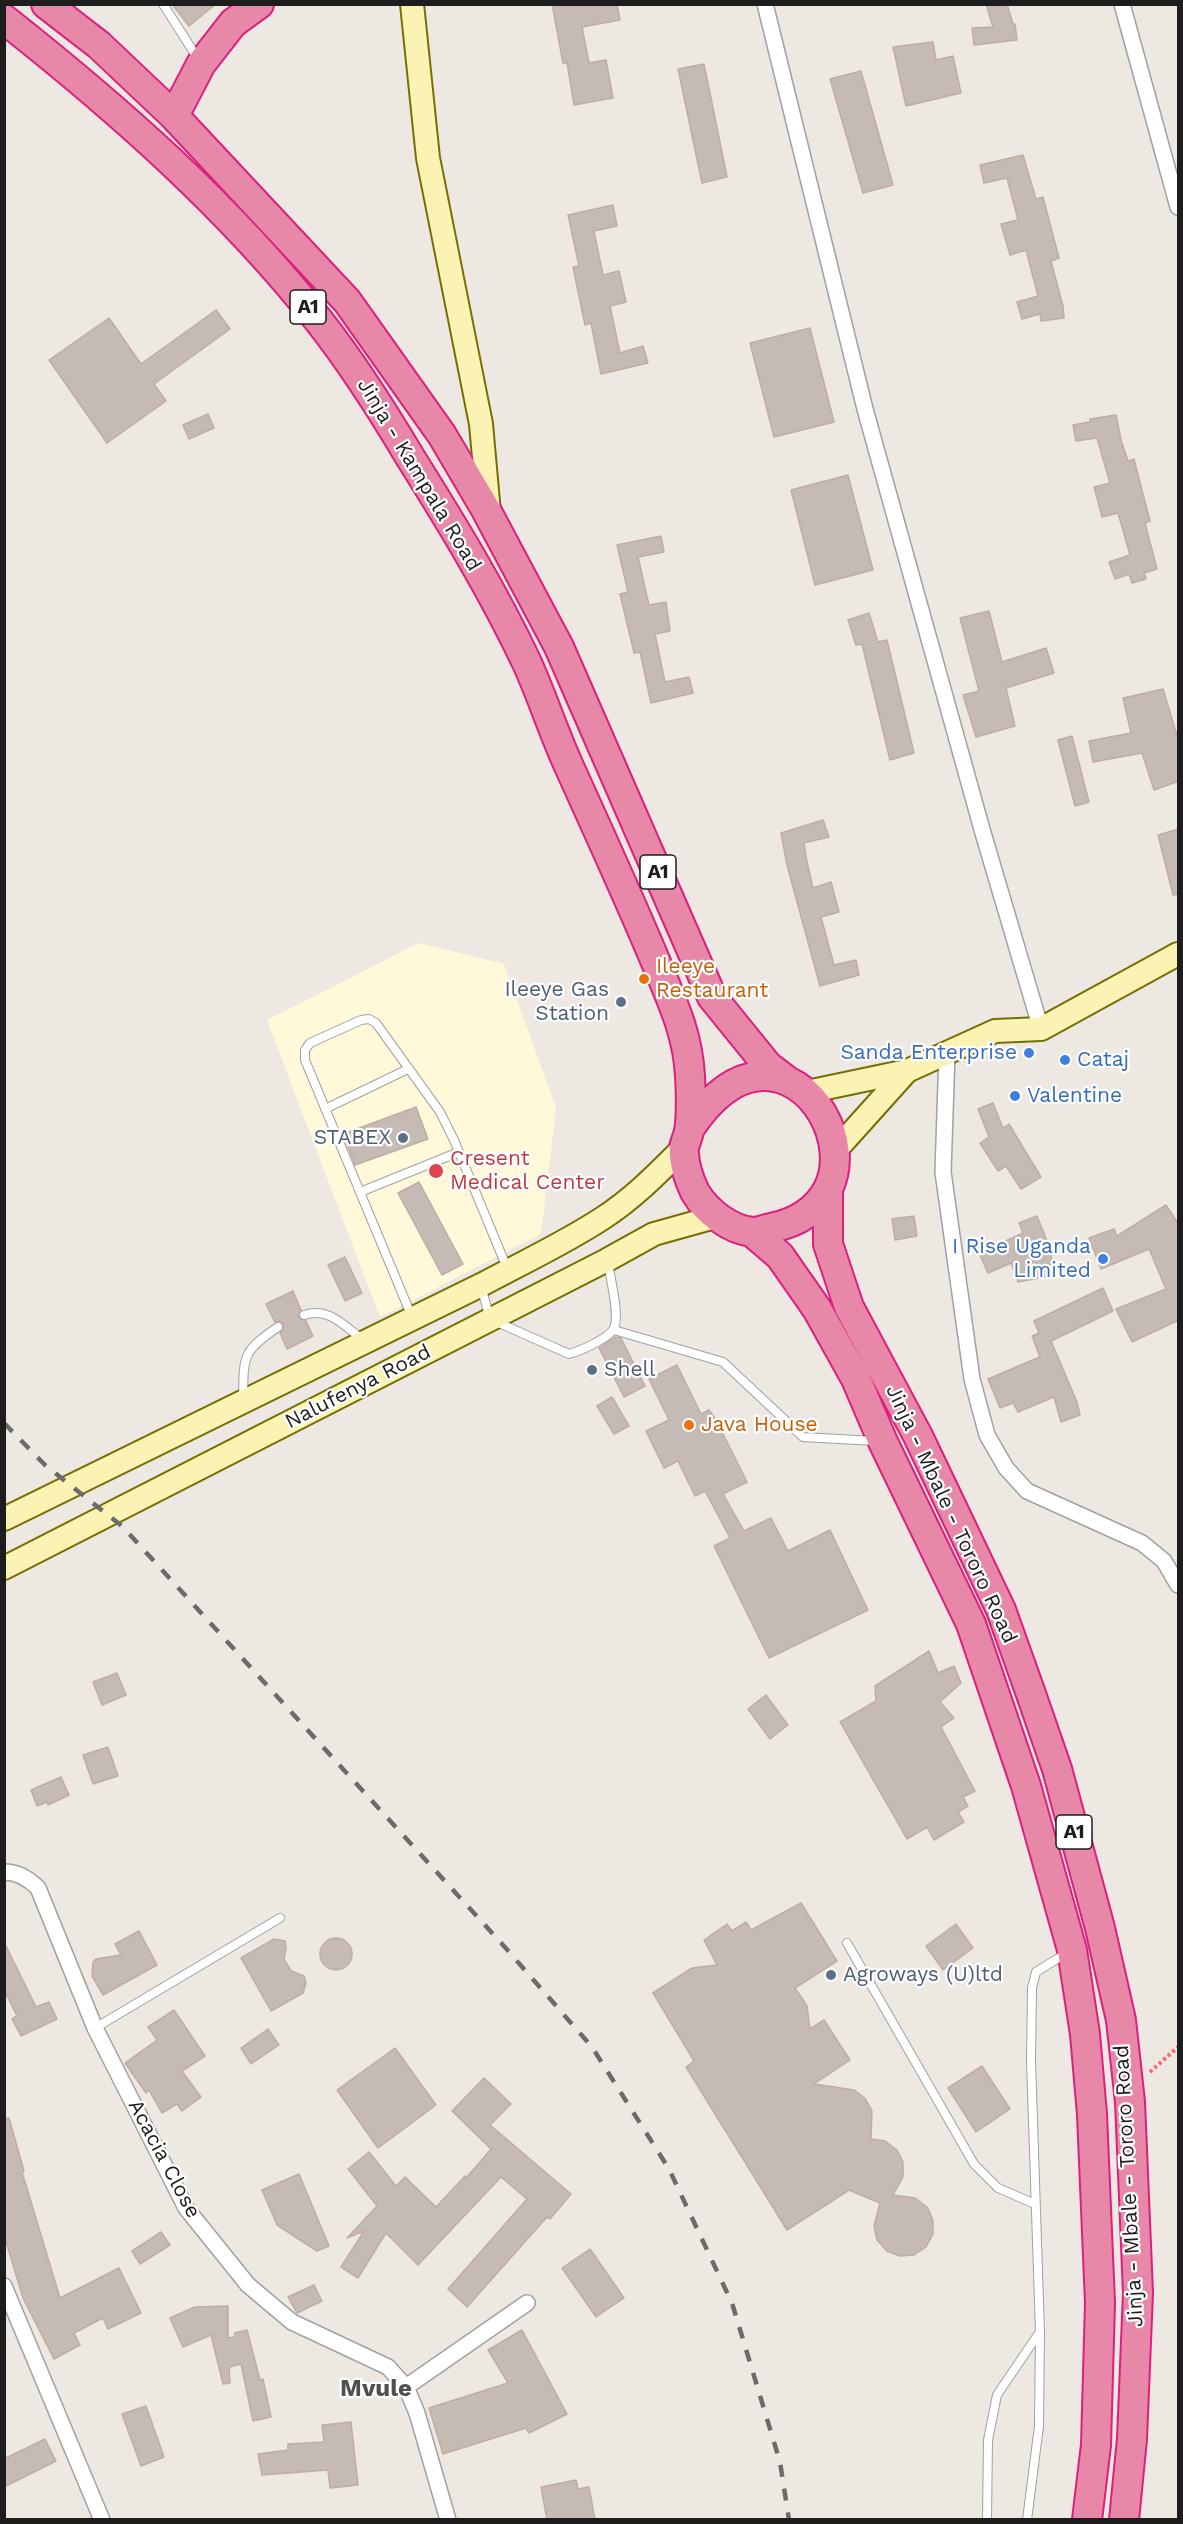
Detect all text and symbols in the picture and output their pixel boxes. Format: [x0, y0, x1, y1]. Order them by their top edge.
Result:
road number: A1 [290, 290, 326, 324]
street label: Jinja - Kampala Road [352, 374, 486, 576]
road number: A1 [640, 855, 676, 889]
place label: Ileeye Restaurant [656, 954, 768, 1004]
marker: Ileeye Restaurant [637, 972, 651, 986]
place label: Ileeye Gas Station [504, 977, 609, 1027]
marker: Ileeye Gas Station [614, 995, 628, 1009]
place label: Sanda Enterprise [840, 1040, 1017, 1066]
marker: Sanda Enterprise [1022, 1046, 1036, 1060]
place label: Cataj [1077, 1047, 1129, 1073]
marker: Cataj [1058, 1053, 1072, 1067]
place label: Valentine [1027, 1083, 1122, 1109]
marker: Valentine [1008, 1089, 1022, 1103]
place label: STABEX [314, 1125, 391, 1151]
marker: STABEX [396, 1131, 410, 1145]
place label: Cresent Medical Center [450, 1146, 605, 1196]
marker: Cresent Medical Center [427, 1162, 445, 1180]
place label: I Rise Uganda Limited [952, 1234, 1091, 1284]
marker: I Rise Uganda Limited [1096, 1252, 1110, 1266]
street label: Nalufenya Road [281, 1339, 435, 1435]
place label: Shell [604, 1357, 655, 1383]
marker: Shell [585, 1363, 599, 1377]
street label: Jinja - Mbale - Tororo Road [880, 1381, 1022, 1647]
place label: Java House [701, 1412, 818, 1438]
marker: Java House [682, 1418, 696, 1432]
road number: A1 [1056, 1815, 1092, 1849]
place label: Agroways (U)ltd [843, 1962, 1003, 1988]
marker: Agroways (U)ltd [824, 1968, 838, 1982]
street label: Jinja - Mbale - Tororo Road [1109, 2044, 1149, 2328]
street label: Acacia Close [122, 2096, 206, 2222]
district label: Mvule [340, 2375, 412, 2403]

